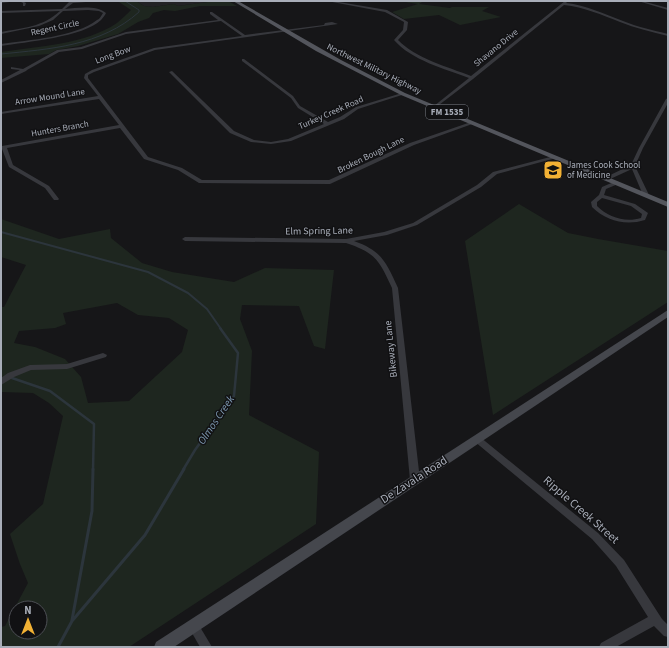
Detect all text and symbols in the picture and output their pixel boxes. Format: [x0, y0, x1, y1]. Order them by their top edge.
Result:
street label: Regent Circle [30, 16, 81, 39]
street label: Shavano Drive [471, 26, 521, 70]
street label: Northwest Military Highway [325, 40, 424, 98]
street label: Long Bow [93, 42, 133, 67]
street label: Arrow Mound Lane [14, 85, 86, 109]
street label: Turkey Creek Road [296, 93, 366, 133]
road number: FM 1535 [426, 105, 468, 119]
street label: Hunters Branch [30, 118, 90, 140]
street label: Broken Bough Lane [335, 133, 407, 177]
school or university icon: James Cook School of Medicine [542, 159, 564, 181]
place label: James Cook School of Medicine [567, 159, 640, 182]
street label: Elm Spring Lane [285, 223, 353, 239]
street label: Bikeway Lane [381, 320, 401, 378]
water label: Olmos Creek [194, 392, 238, 448]
street label: De Zavala Road [377, 452, 451, 508]
street label: Ripple Creek Street [539, 472, 623, 548]
north arrow [8, 600, 48, 640]
text: N [24, 603, 32, 618]

